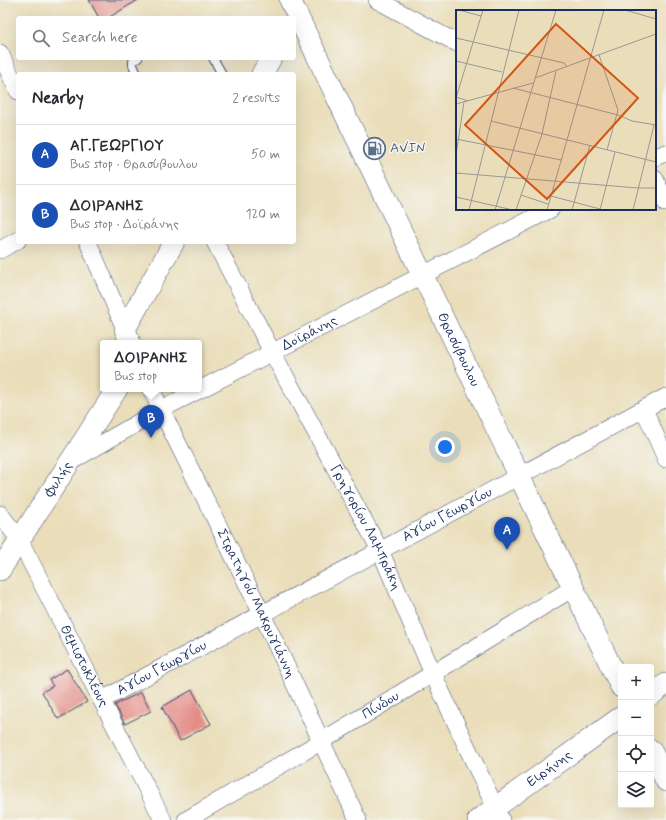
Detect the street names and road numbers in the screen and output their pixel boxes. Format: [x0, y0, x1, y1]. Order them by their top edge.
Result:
street label: Θρασύβουλου [433, 309, 484, 390]
street label: Δοϊράνης [279, 311, 340, 355]
street label: Φυλής [40, 458, 77, 501]
street label: Γρηγορίου Λαμπράκη [326, 461, 405, 593]
street label: Αγίου Γεωργίου [399, 483, 495, 546]
street label: Στρατηγού Μακρυγιάννη [212, 526, 300, 681]
street label: Θεμιστοκλέους [56, 622, 113, 710]
street label: Αγίου Γεωργίου [114, 636, 210, 699]
street label: Πίνδου [359, 687, 403, 723]
street label: Ειρήνης [523, 746, 576, 791]

